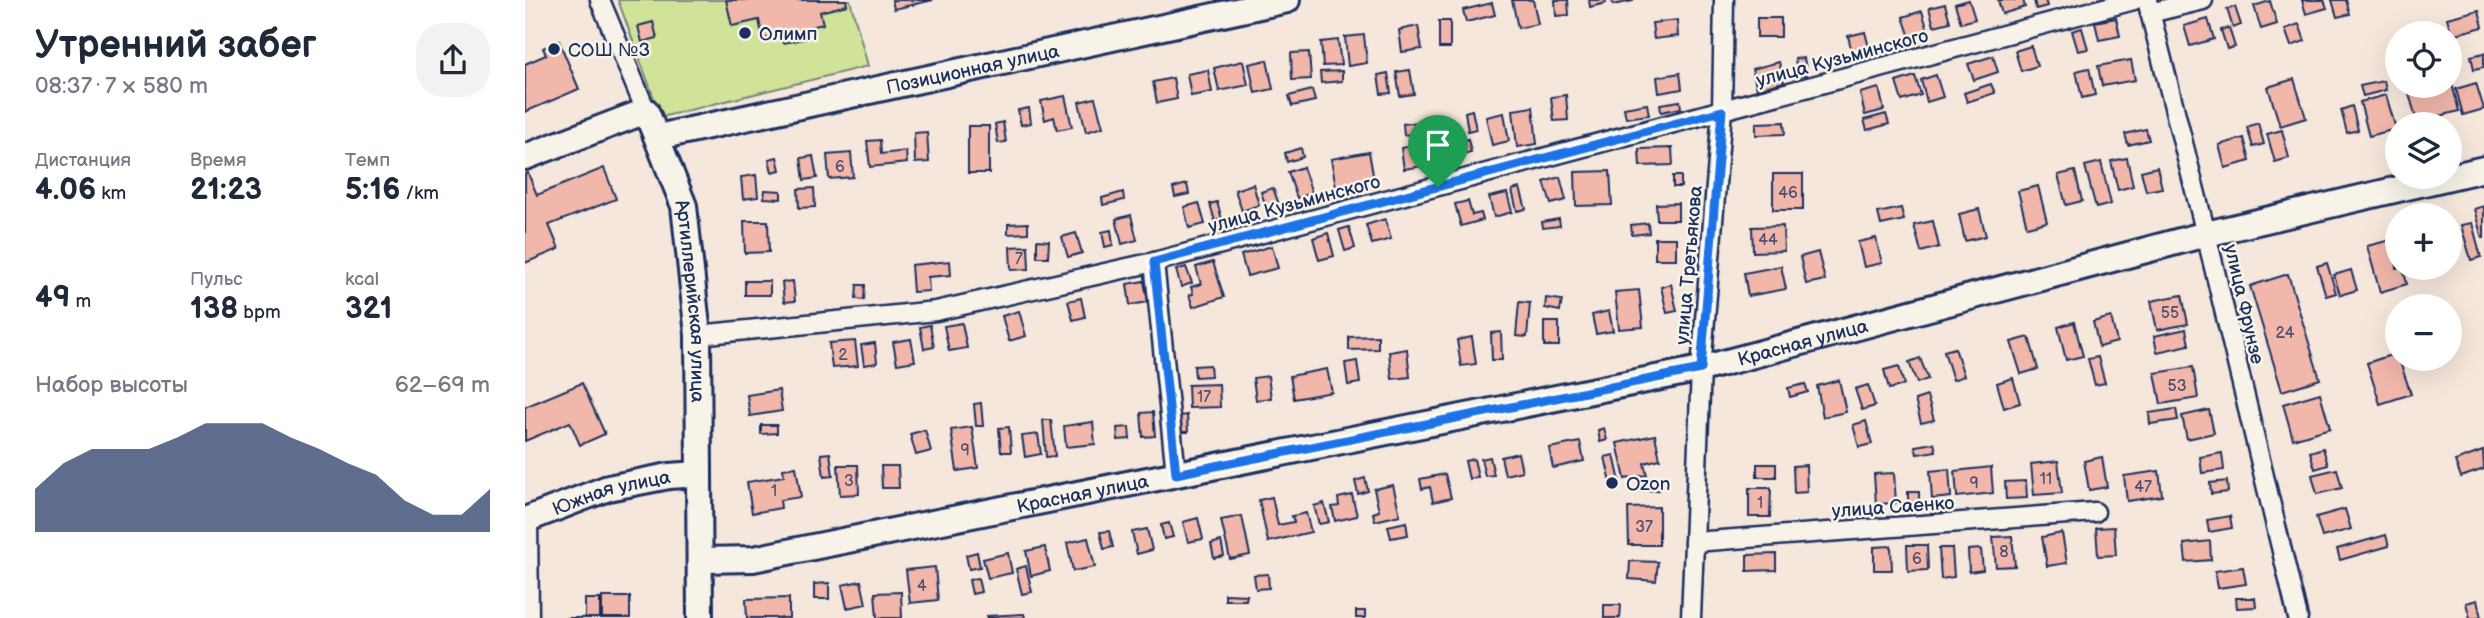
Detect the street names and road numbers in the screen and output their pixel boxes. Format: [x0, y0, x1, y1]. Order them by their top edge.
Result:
street label: улица Кузьминского [1754, 24, 1931, 92]
street label: Позиционная улица [884, 40, 1062, 100]
street label: улица Кузьминского [1206, 170, 1383, 238]
street label: улица Третьякова [1671, 185, 1708, 346]
street label: Артиллерийская улица [669, 195, 708, 403]
street label: улица Фрунзе [2219, 242, 2269, 367]
street label: Красная улица [1735, 315, 1871, 372]
street label: Южная улица [549, 466, 672, 521]
street label: Красная улица [1015, 470, 1151, 519]
street label: улица Саенко [1831, 492, 1955, 523]

